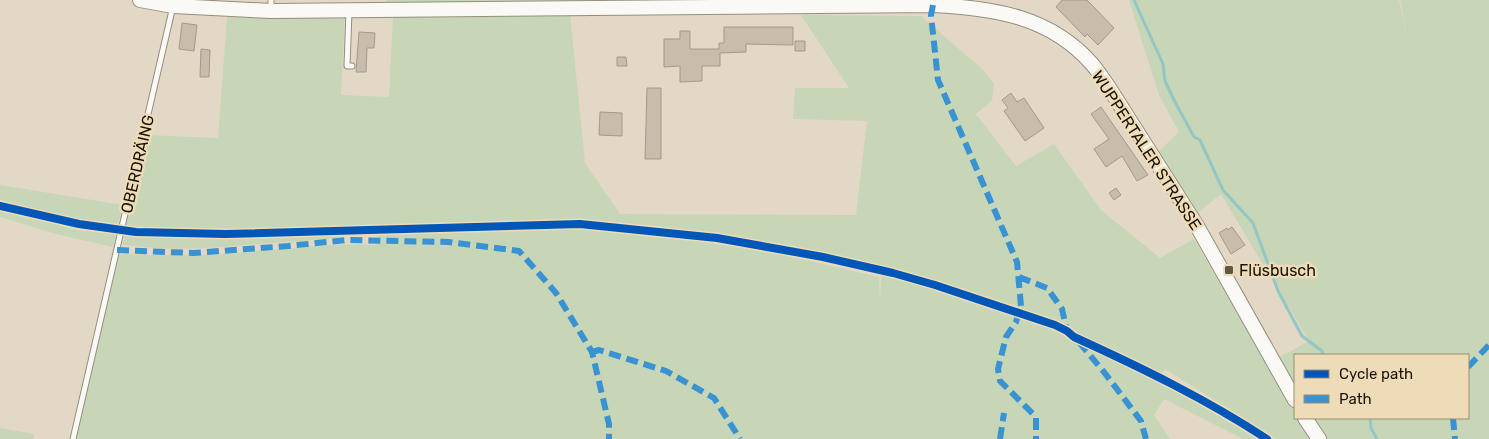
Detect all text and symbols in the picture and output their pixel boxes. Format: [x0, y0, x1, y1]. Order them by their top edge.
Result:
street label: WUPPERTALER STRASSE [1088, 67, 1205, 234]
street label: OBERDRÄING [117, 113, 158, 215]
place label: Flüsbusch [1239, 261, 1316, 280]
marker: Flüsbusch [1223, 264, 1235, 276]
legend [1294, 354, 1469, 419]
text: Cycle path [1339, 365, 1413, 383]
text: Path [1339, 390, 1372, 408]

